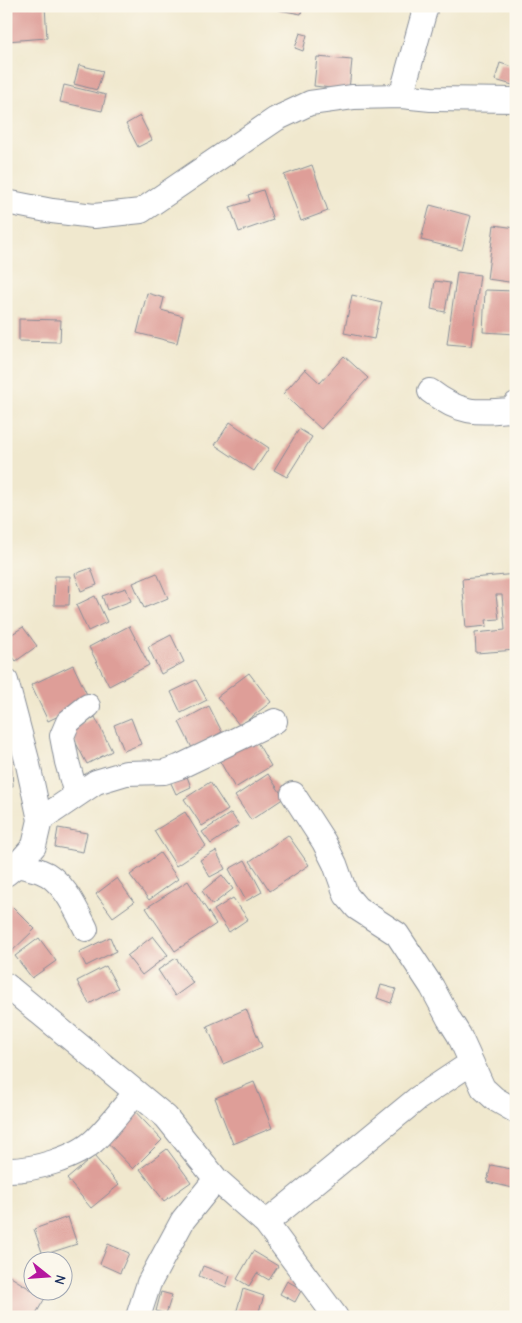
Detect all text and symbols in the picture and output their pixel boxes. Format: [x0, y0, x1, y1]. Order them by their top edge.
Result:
north arrow [22, 1250, 72, 1300]
text: N [50, 1273, 69, 1287]

